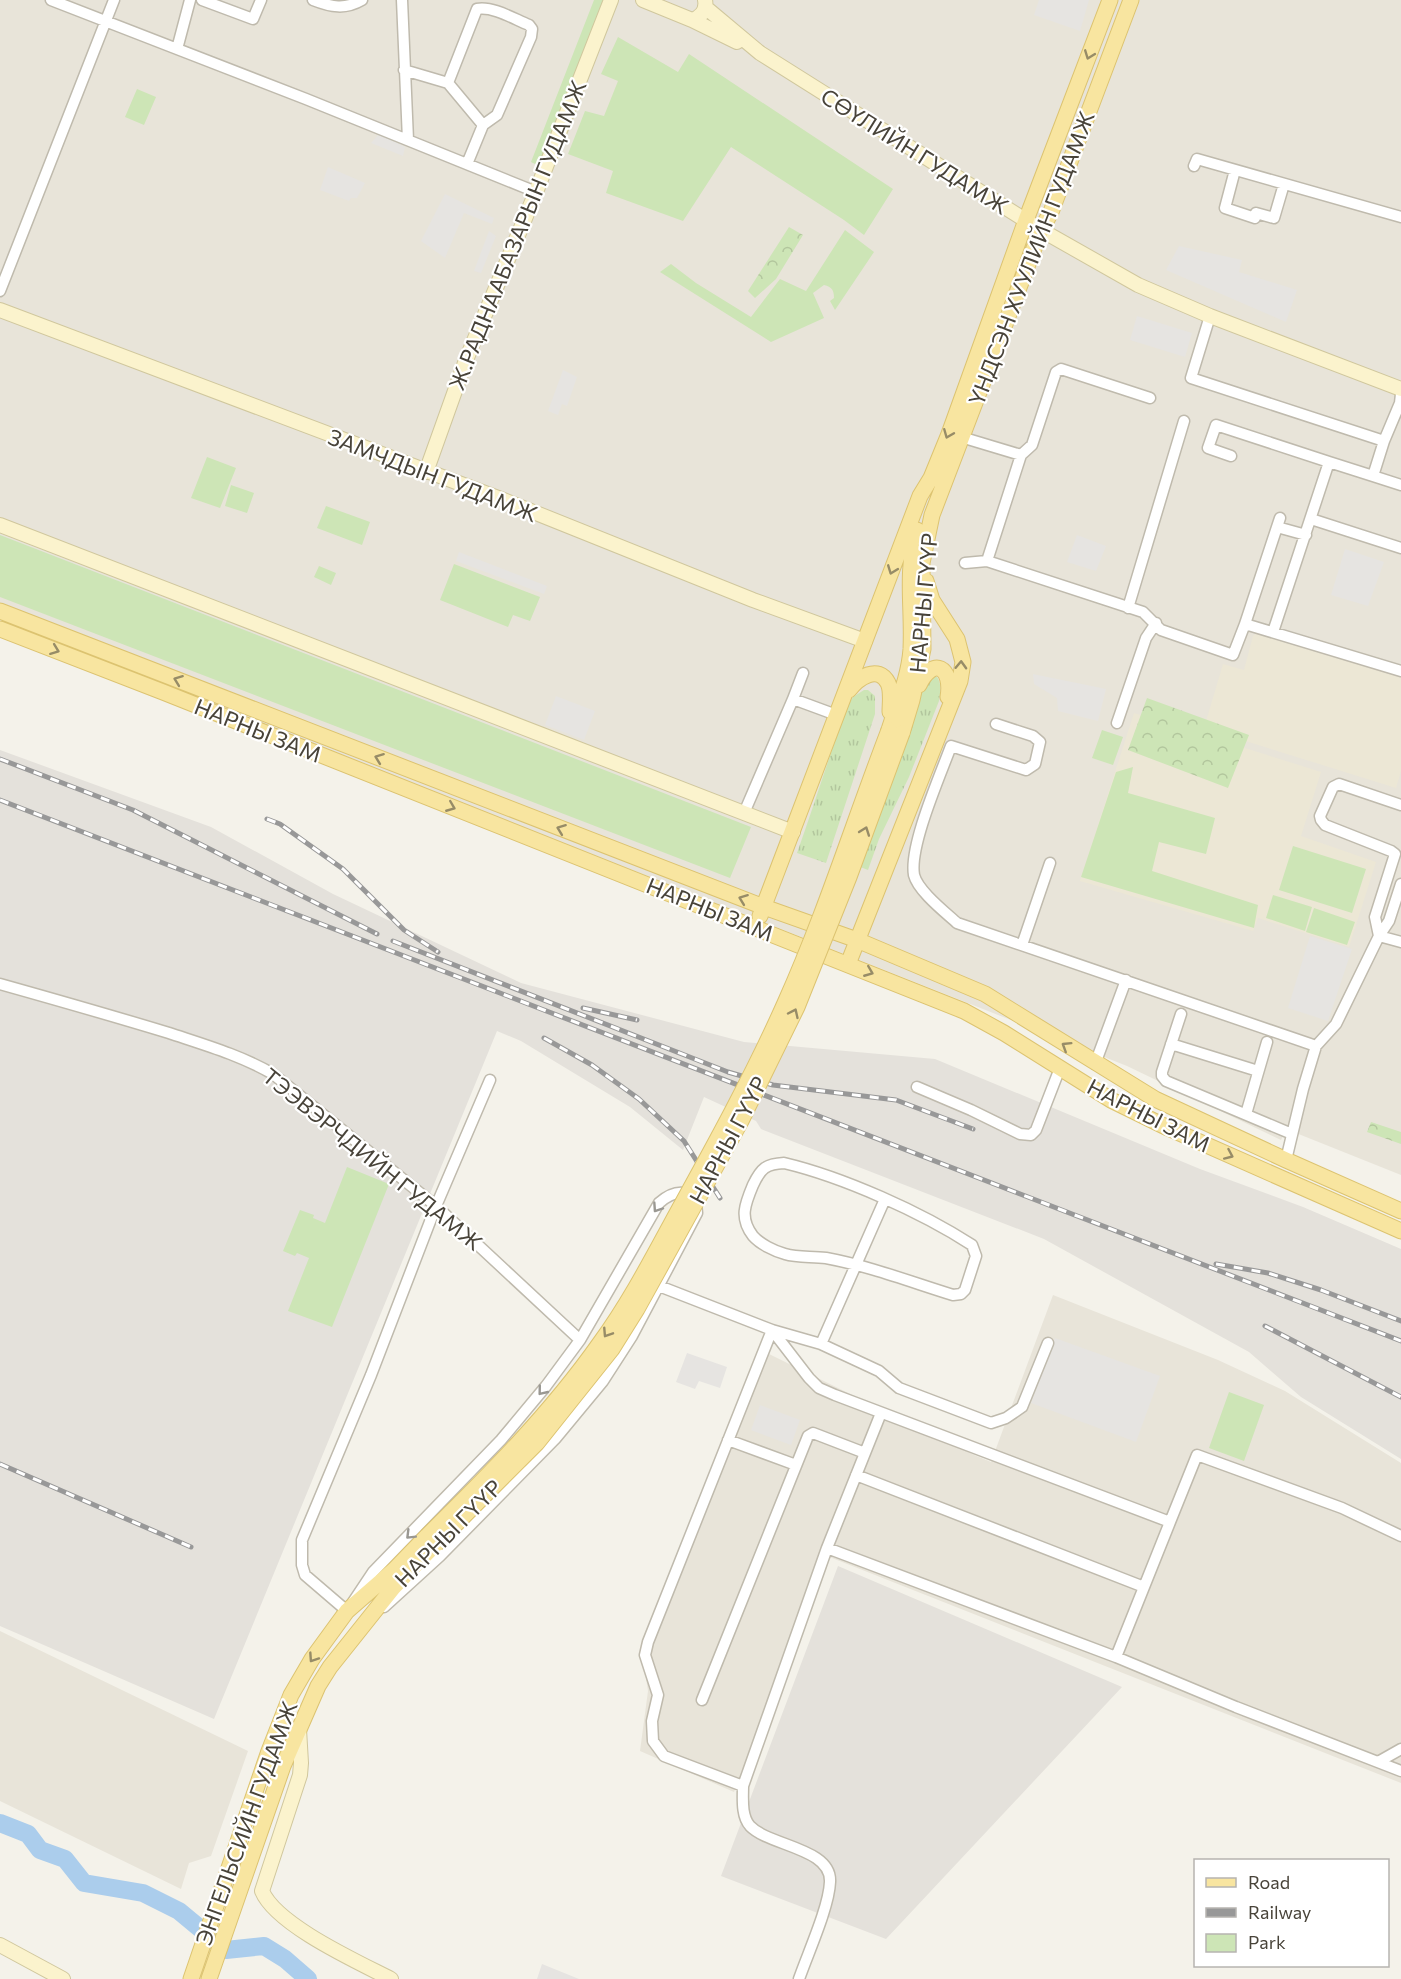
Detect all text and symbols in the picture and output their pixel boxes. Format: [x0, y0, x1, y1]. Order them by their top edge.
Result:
one-way arrow [1084, 48, 1096, 59]
street label: Ж.РАДНААБАЗАРЫН ГУДАМЖ [442, 76, 592, 394]
street label: СӨҮЛИЙН ГУДАМЖ [816, 82, 1014, 220]
street label: ҮНДСЭН ХУУЛИЙН ГУДАМЖ [962, 107, 1100, 409]
street label: ЗАМЧДЫН ГУДАМЖ [324, 423, 542, 528]
one-way arrow [943, 428, 955, 439]
street label: НАРНЫ ГҮҮР [903, 532, 943, 674]
one-way arrow [887, 564, 899, 575]
one-way arrow [49, 642, 59, 655]
one-way arrow [955, 660, 967, 669]
one-way arrow [173, 675, 184, 687]
street label: НАРНЫ ЗАМ [191, 692, 325, 768]
one-way arrow [374, 753, 385, 765]
one-way arrow [444, 800, 455, 812]
one-way arrow [556, 823, 567, 836]
one-way arrow [858, 826, 871, 837]
street label: НАРНЫ ЗАМ [643, 871, 777, 947]
one-way arrow [738, 894, 749, 906]
one-way arrow [863, 965, 873, 978]
one-way arrow [787, 1008, 799, 1019]
one-way arrow [1062, 1042, 1073, 1053]
street label: ТЭЭВЭРЧДИЙН ГУДАМЖ [258, 1062, 489, 1256]
street label: НАРНЫ ГҮҮР [683, 1072, 773, 1208]
street label: НАРНЫ ЗАМ [1083, 1072, 1215, 1158]
one-way arrow [1223, 1148, 1234, 1160]
one-way arrow [653, 1202, 664, 1213]
one-way arrow [603, 1327, 615, 1337]
one-way arrow [538, 1384, 549, 1395]
street label: НАРНЫ ГҮҮР [389, 1474, 507, 1592]
one-way arrow [407, 1527, 418, 1538]
one-way arrow [309, 1652, 320, 1663]
street label: ЭНГЕЛЬСИЙН ГУДАМЖ [189, 1697, 303, 1949]
legend [1194, 1859, 1389, 1967]
text: Road [1248, 1871, 1290, 1893]
text: Railway [1248, 1901, 1311, 1923]
text: Park [1248, 1931, 1286, 1953]

